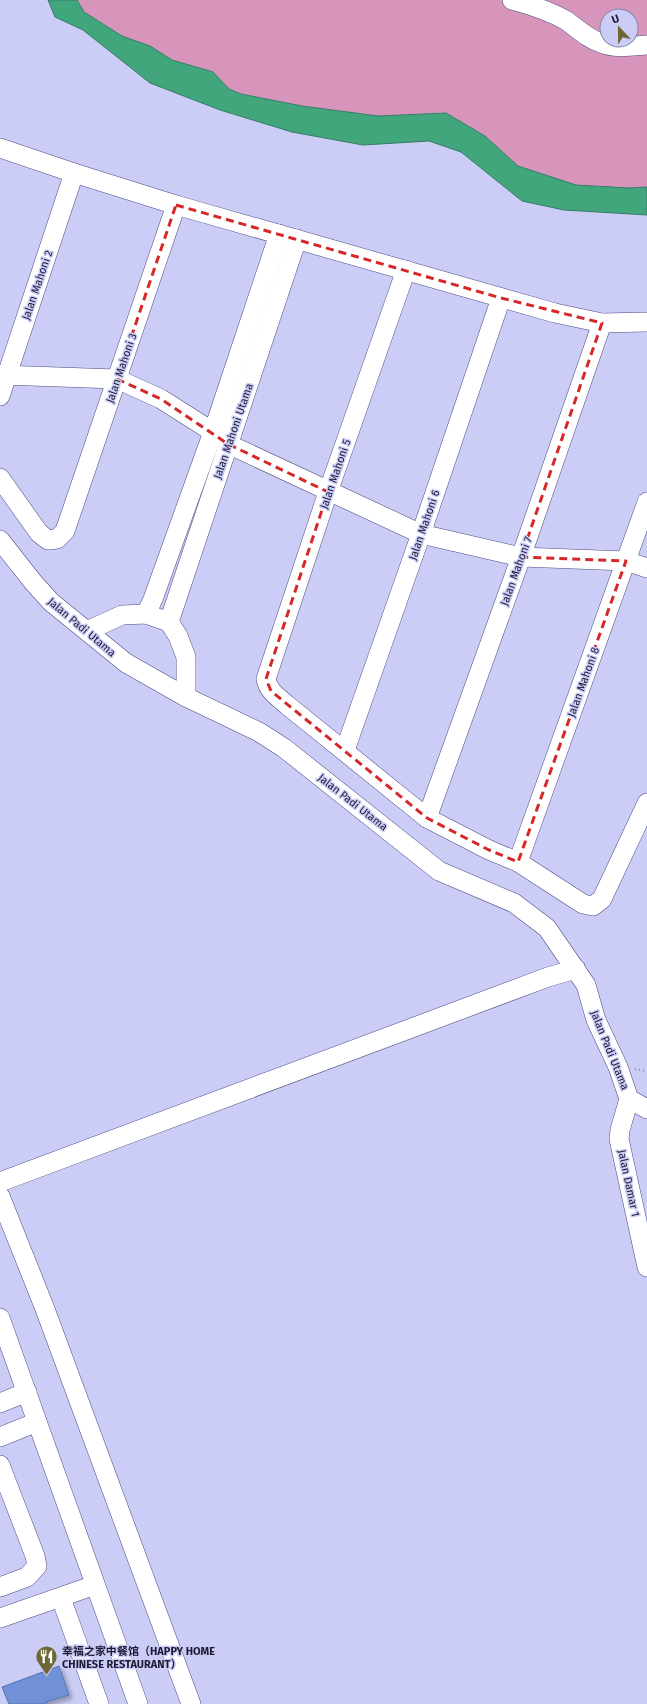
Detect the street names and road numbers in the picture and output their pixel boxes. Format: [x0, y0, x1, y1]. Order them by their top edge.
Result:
street label: Jalan Mahoni 2 [19, 249, 56, 322]
street label: Jalan Mahoni 3 [103, 331, 140, 405]
street label: Jalan Mahoni Utama [211, 382, 256, 481]
street label: Jalan Mahoni 5 [317, 437, 354, 511]
street label: Jalan Mahoni 6 [406, 488, 443, 562]
street label: Jalan Mahoni 7 [498, 535, 535, 607]
street label: Jalan Padi Utama [45, 595, 118, 660]
street label: Jalan Mahoni 8 [565, 645, 602, 719]
street label: Jalan Padi Utama [315, 771, 390, 834]
street label: Jalan Padi Utama [588, 1008, 631, 1092]
street label: Jalan Damar 1 [615, 1148, 642, 1218]

